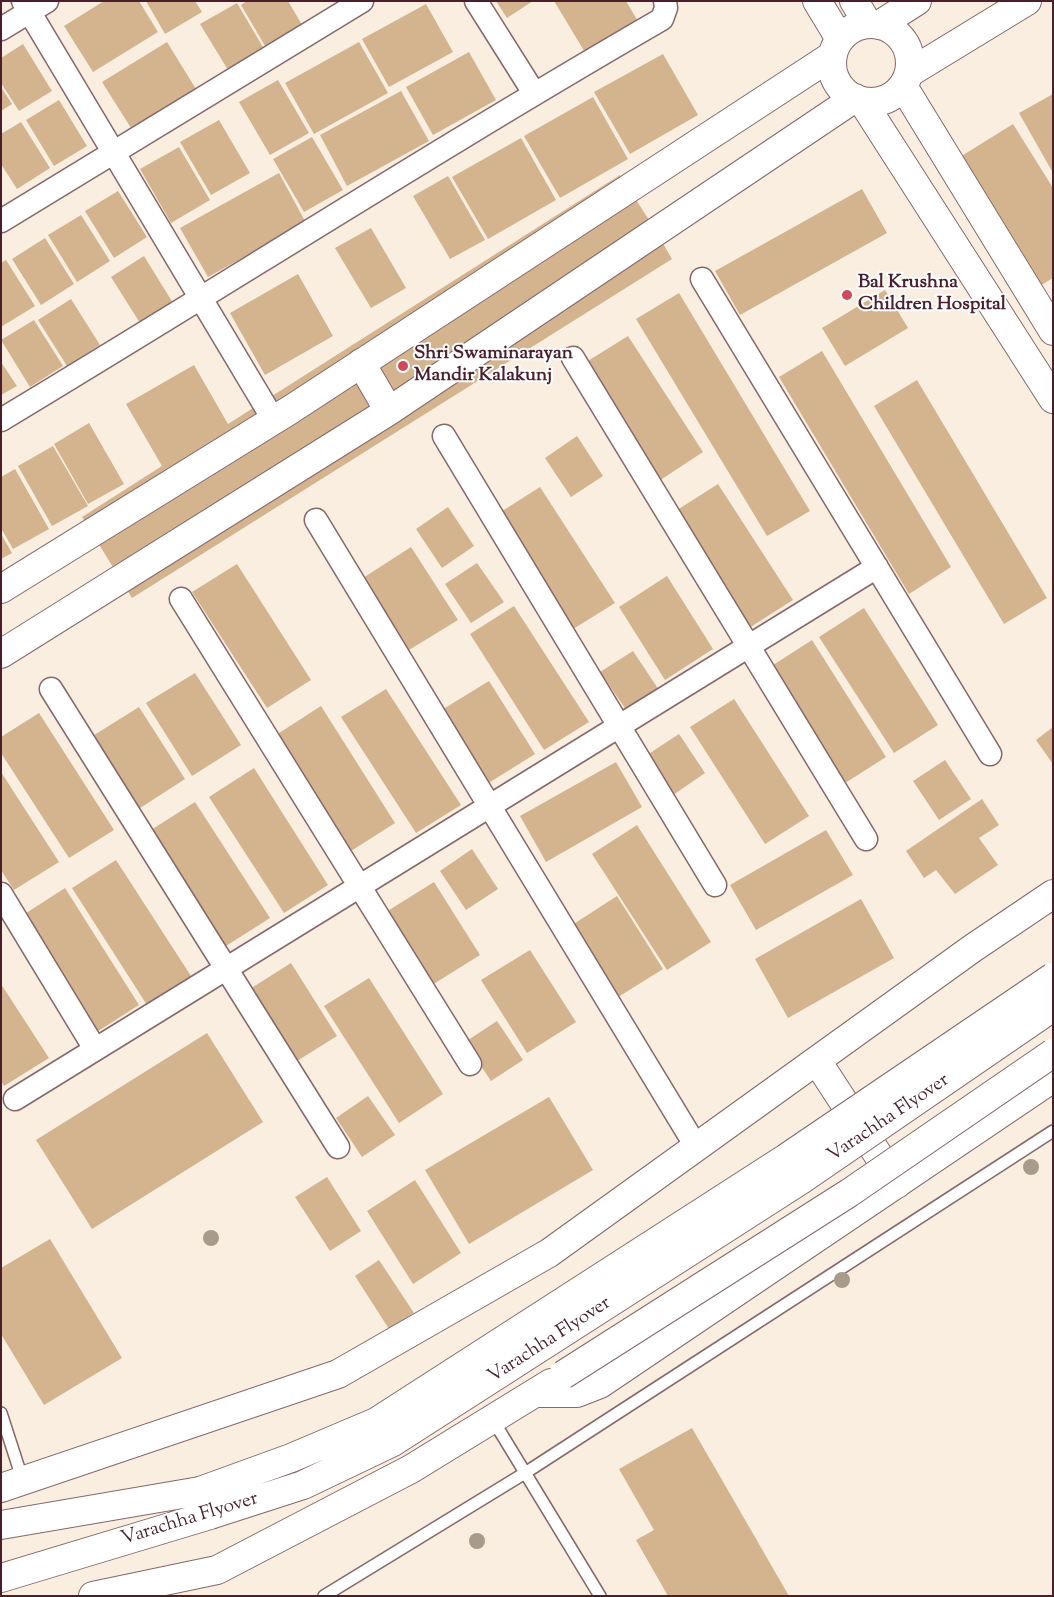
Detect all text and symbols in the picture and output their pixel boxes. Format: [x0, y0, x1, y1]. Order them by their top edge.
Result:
place label: Bal Krushna Children Hospital [858, 273, 1006, 317]
marker: Bal Krushna Children Hospital [840, 288, 854, 302]
place label: Shri Swaminarayan Mandir Kalakunj [414, 344, 573, 388]
marker: Shri Swaminarayan Mandir Kalakunj [396, 359, 410, 373]
street label: Varachha Flyover [824, 1070, 954, 1168]
street label: Varachha Flyover [484, 1293, 616, 1389]
street label: Varachha Flyover [119, 1488, 261, 1552]

